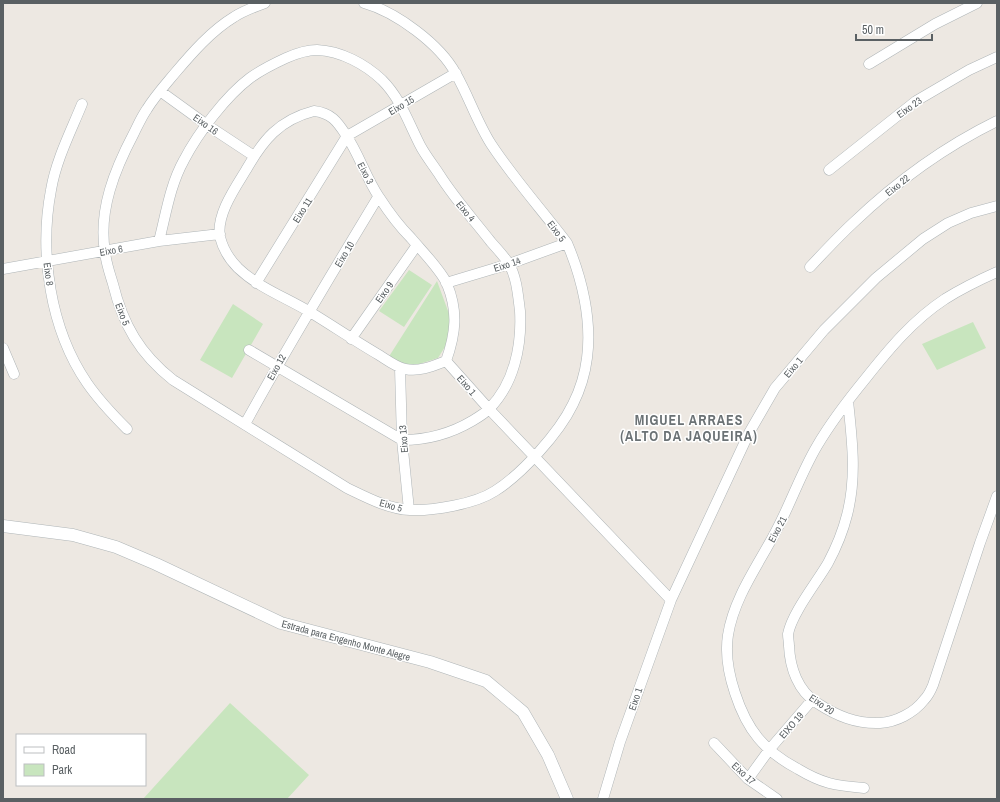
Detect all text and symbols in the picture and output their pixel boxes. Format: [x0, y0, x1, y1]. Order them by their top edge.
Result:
scale bar [856, 16, 932, 42]
text: 50 m [862, 22, 884, 38]
street label: Eixo 15 [386, 93, 417, 118]
street label: Eixo 23 [894, 94, 925, 121]
street label: Eixo 16 [191, 111, 221, 138]
street label: Eixo 3 [354, 160, 377, 187]
street label: Eixo 22 [882, 171, 913, 199]
street label: Eixo 11 [290, 195, 315, 225]
street label: Eixo 4 [453, 198, 478, 225]
street label: Eixo 5 [544, 218, 569, 245]
street label: Eixo 10 [332, 239, 357, 270]
street label: Eixo 6 [99, 242, 124, 259]
street label: Eixo 14 [492, 254, 523, 275]
street label: Eixo 8 [41, 262, 56, 287]
street label: Eixo 9 [372, 279, 397, 306]
street label: Eixo 5 [112, 301, 133, 328]
street label: Eixo 12 [264, 352, 289, 383]
street label: Eixo 1 [781, 354, 806, 380]
street label: Eixo 1 [454, 372, 479, 399]
district label: MIGUEL ARRAES (ALTO DA JAQUEIRA) [620, 411, 758, 445]
street label: Eixo 13 [396, 424, 411, 453]
street label: Eixo 5 [378, 496, 404, 515]
street label: Eixo 21 [765, 514, 790, 545]
street label: Estrada para Engenho Monte Alegre [280, 617, 412, 664]
street label: Eixo 1 [626, 686, 646, 712]
street label: Eixo 20 [807, 691, 837, 718]
street label: EIXO 19 [776, 709, 807, 741]
legend [16, 734, 146, 786]
text: Road [52, 742, 76, 758]
street label: Eixo 17 [729, 759, 759, 788]
text: Park [52, 762, 72, 778]

